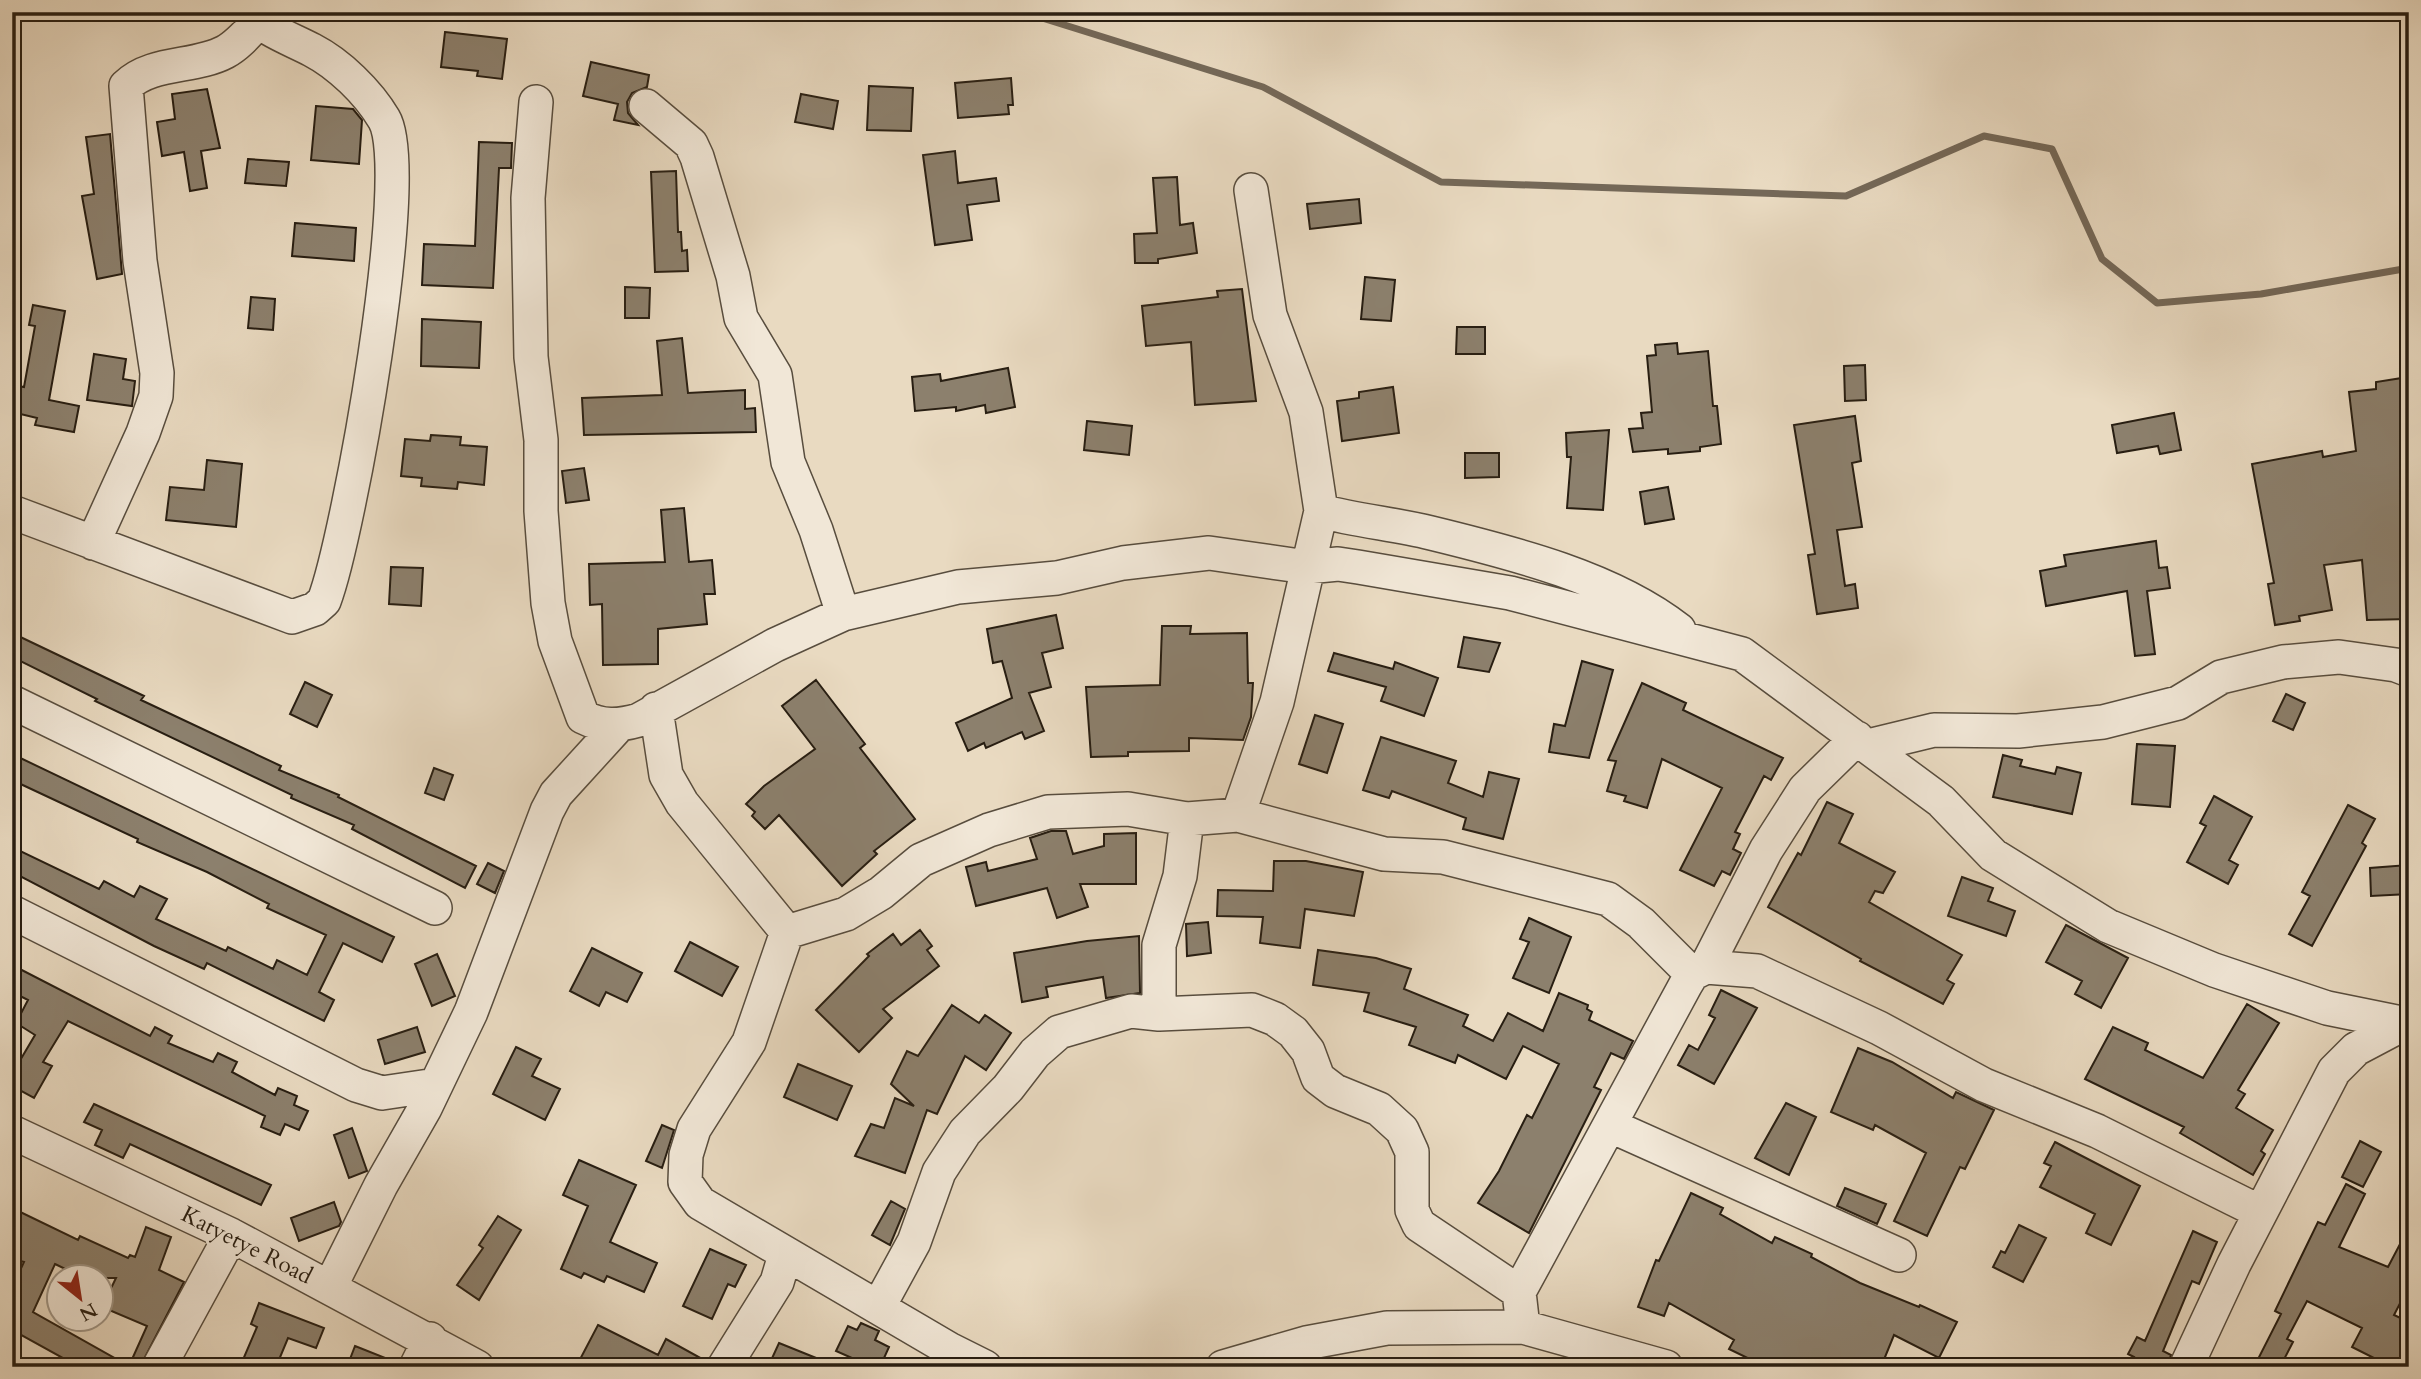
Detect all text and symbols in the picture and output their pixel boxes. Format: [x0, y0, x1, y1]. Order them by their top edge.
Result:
street label: Katyetye Road [176, 1199, 319, 1292]
north arrow [46, 1264, 116, 1334]
text: N [74, 1296, 102, 1327]

